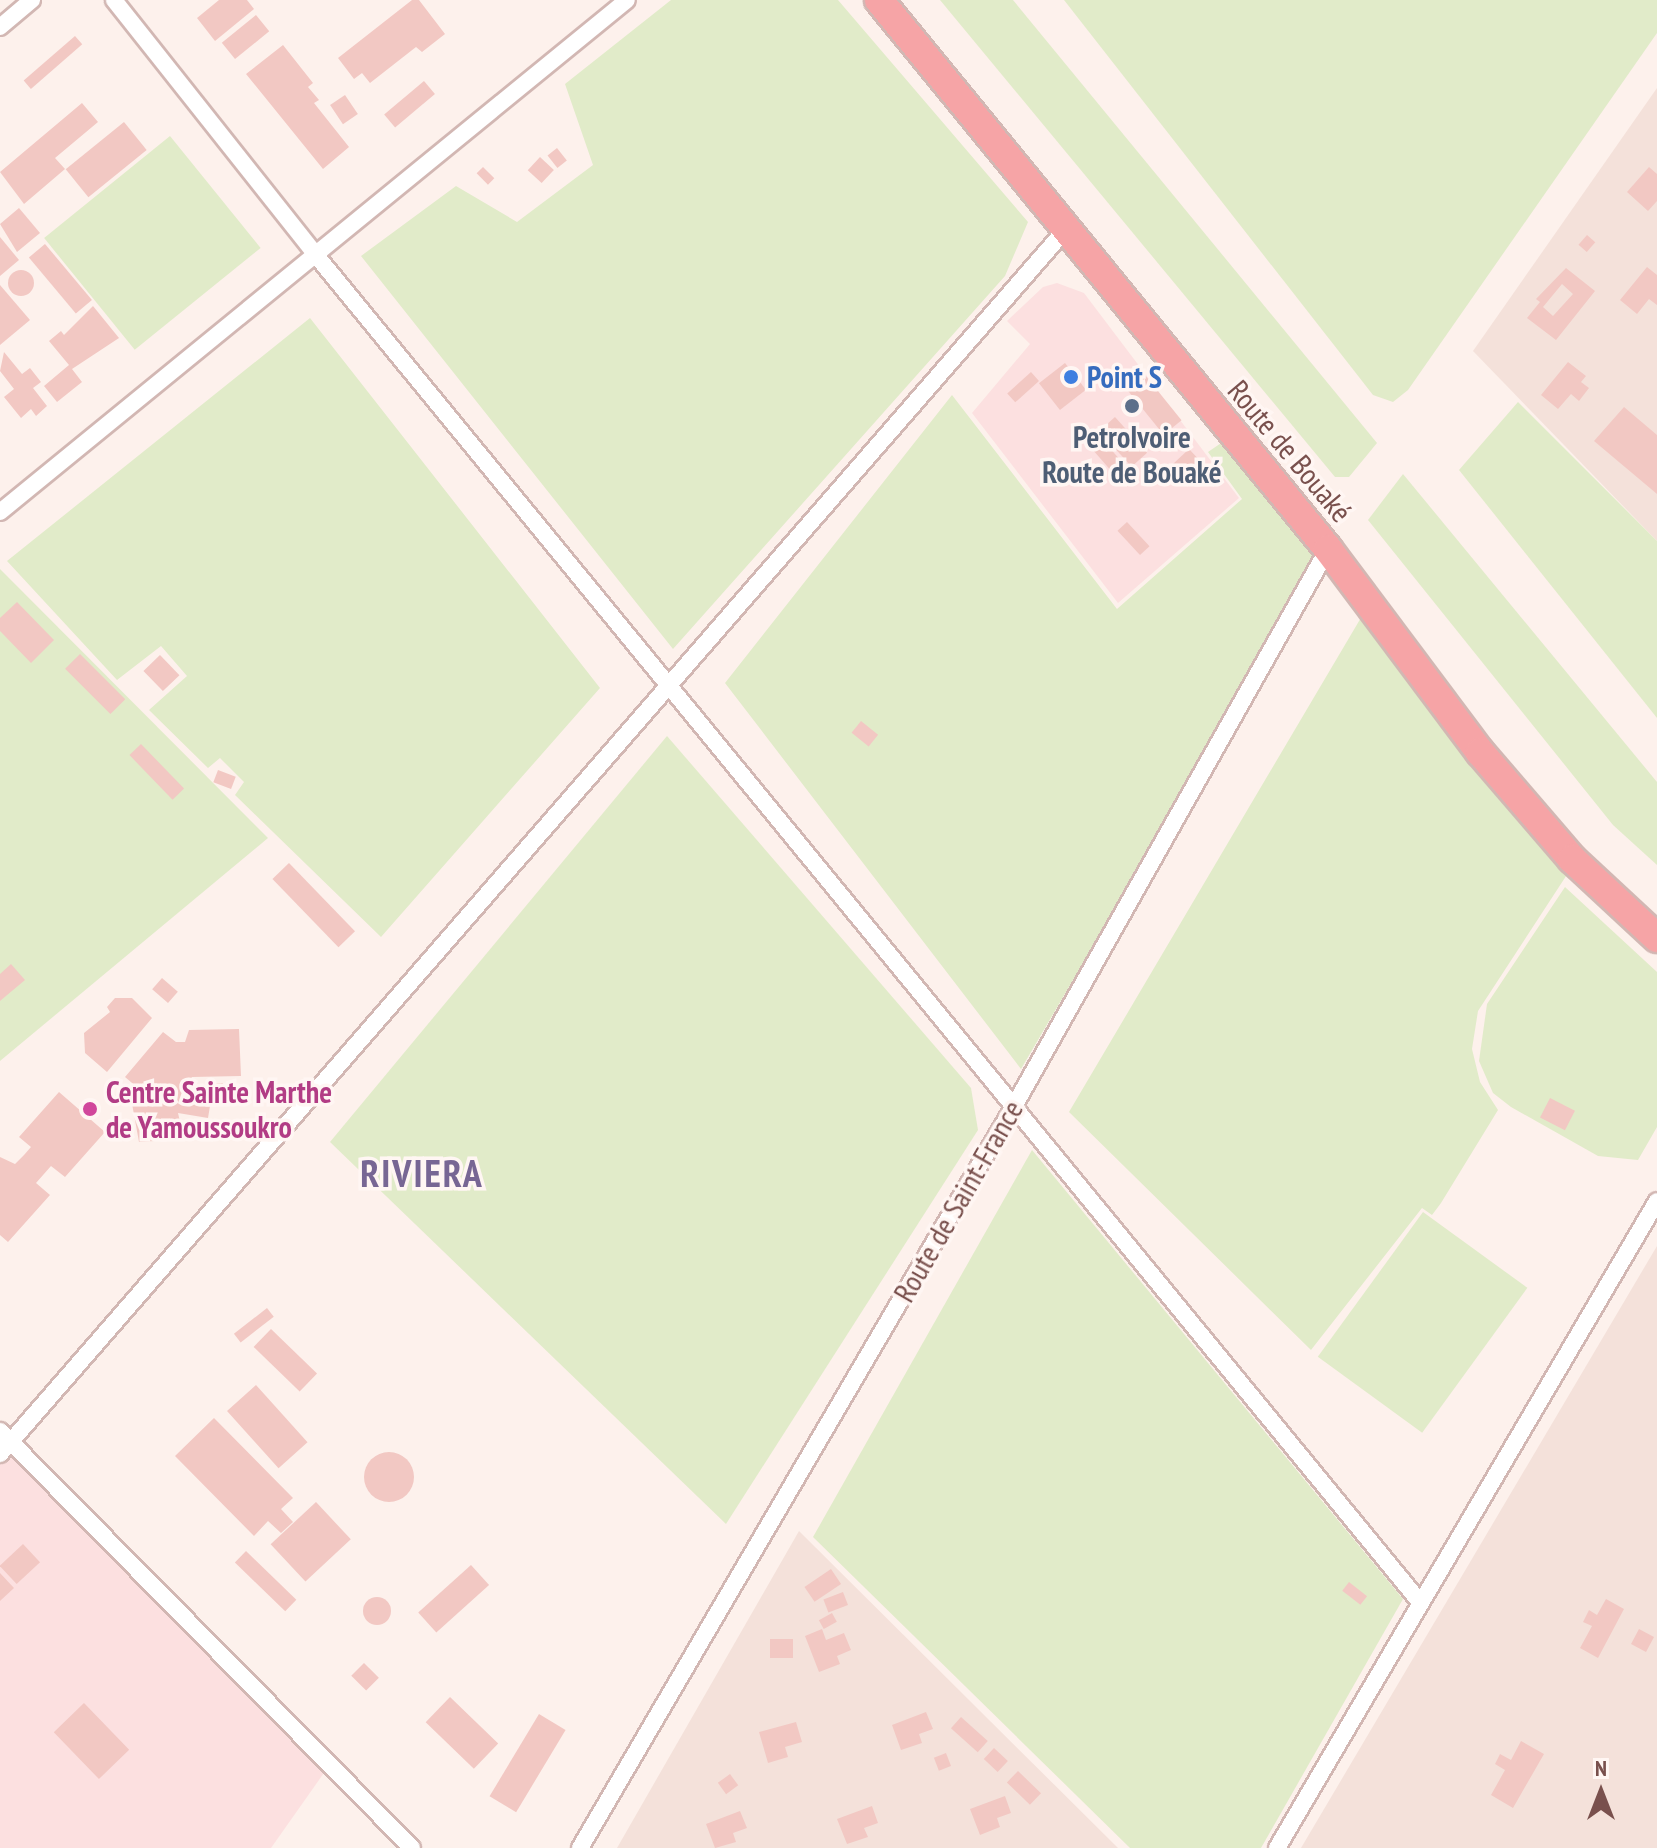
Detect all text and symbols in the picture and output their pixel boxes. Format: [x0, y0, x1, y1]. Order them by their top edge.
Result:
place label: Point S [1087, 359, 1162, 395]
marker: Point S [1062, 368, 1080, 386]
street label: Route de Bouaké [1220, 373, 1360, 529]
marker: PetroIvoire Route de Bouaké [1123, 397, 1141, 415]
place label: PetroIvoire Route de Bouaké [1042, 419, 1222, 490]
place label: Centre Sainte Marthe de Yamoussoukro [106, 1074, 332, 1144]
street label: Route de Saint-France [886, 1094, 1030, 1308]
marker: Centre Sainte Marthe de Yamoussoukro [81, 1100, 99, 1118]
district label: RIVIERA [360, 1150, 484, 1196]
north arrow [1561, 1752, 1641, 1832]
text: N [1595, 1754, 1607, 1782]

